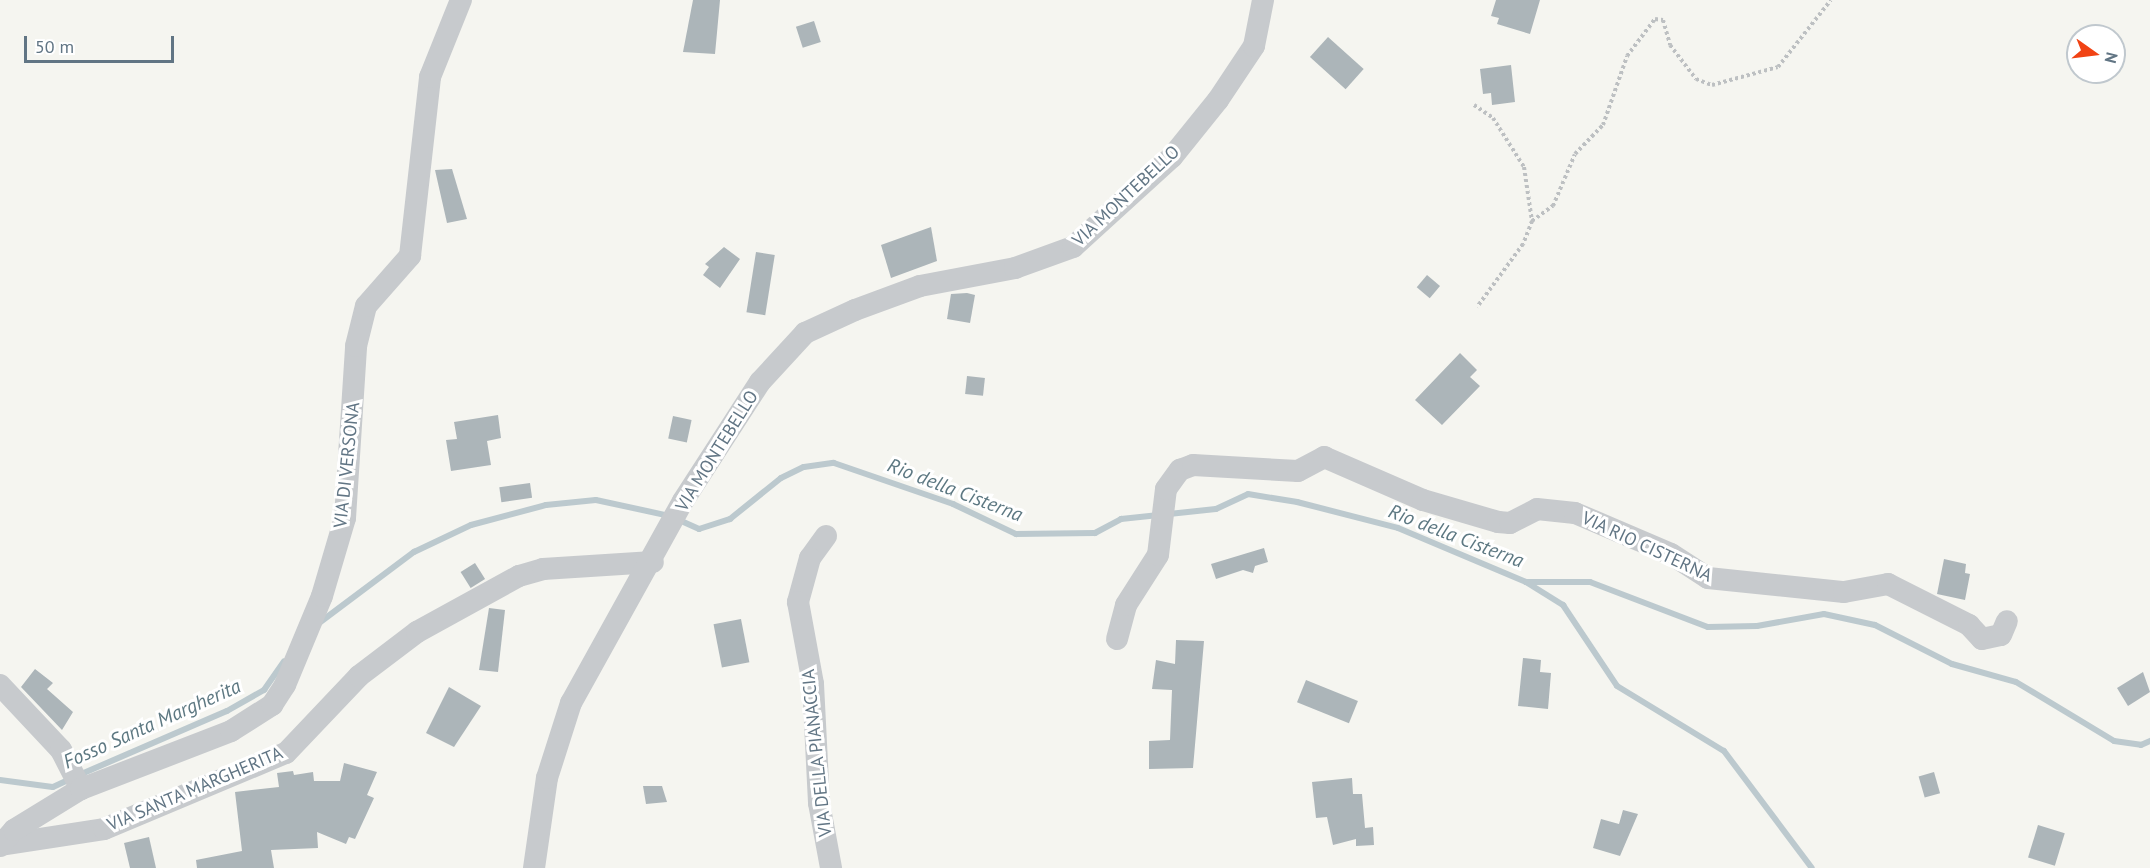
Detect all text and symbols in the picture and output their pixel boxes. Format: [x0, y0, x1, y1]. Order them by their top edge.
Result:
scale bar [27, 24, 177, 62]
north arrow [2066, 24, 2126, 84]
text: 50 m [35, 35, 74, 58]
text: N [2101, 50, 2123, 65]
street label: VIA MONTEBELLO [1068, 141, 1184, 251]
street label: VIA MONTEBELLO [671, 386, 763, 516]
street label: VIA DI VERSONA [330, 400, 364, 530]
water label: Rio della Cisterna [884, 453, 1026, 527]
water label: Rio della Cisterna [1385, 499, 1527, 573]
street label: VIA RIO CISTERNA [1578, 507, 1716, 587]
street label: VIA DELLA PIANACCIA [797, 667, 837, 839]
water label: Fosso Santa Margherita [60, 674, 244, 774]
street label: VIA SANTA MARGHERITA [103, 742, 287, 836]

